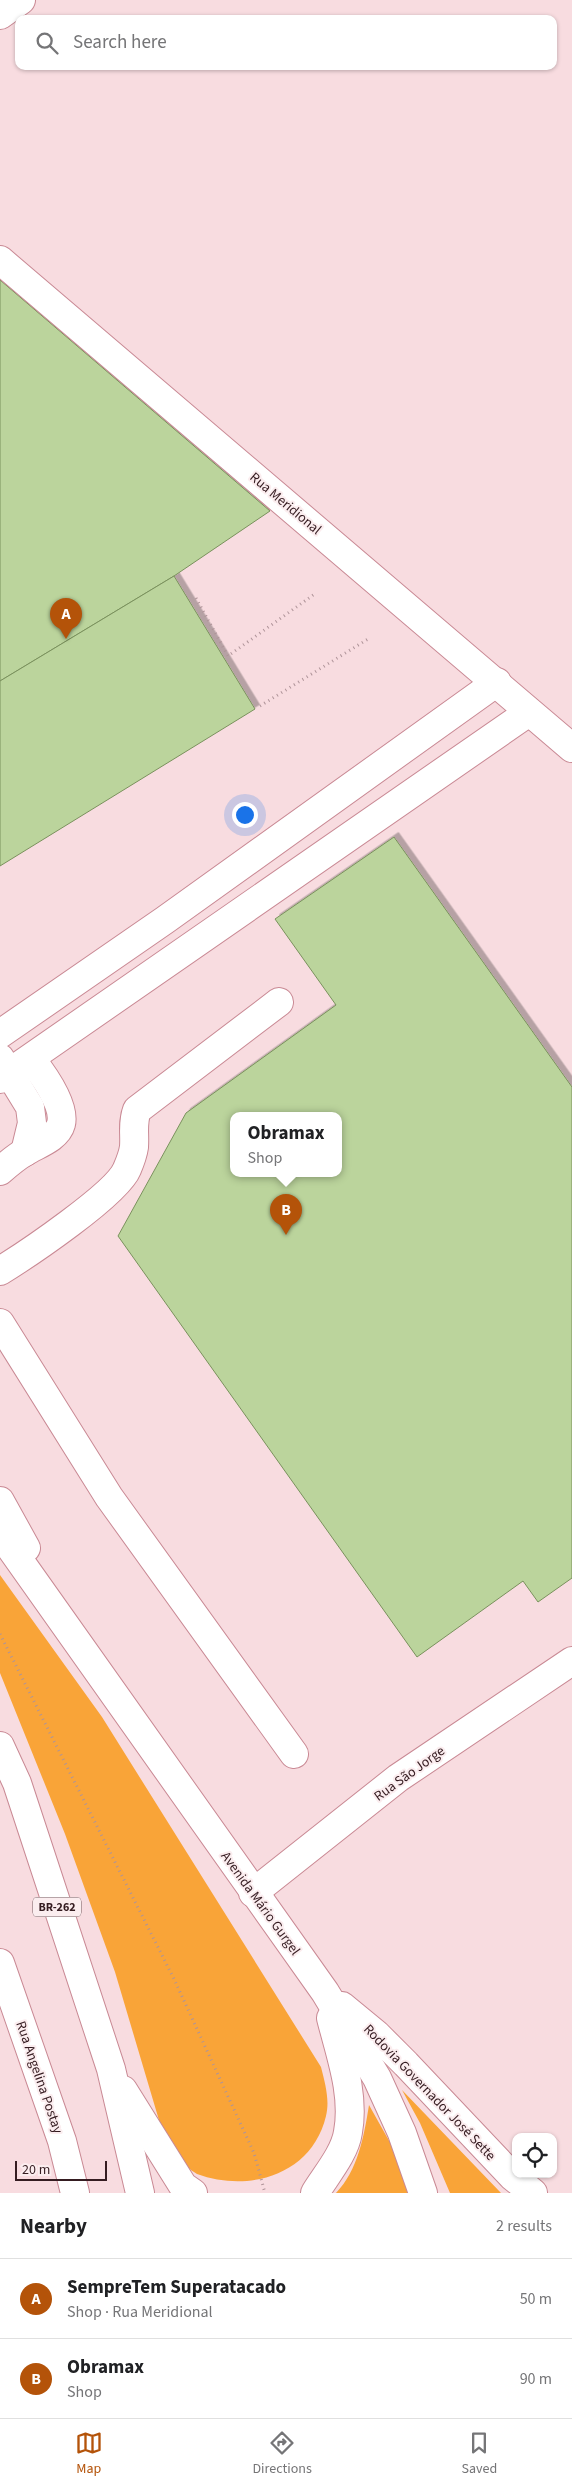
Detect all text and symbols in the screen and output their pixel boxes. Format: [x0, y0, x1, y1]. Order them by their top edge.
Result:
search box [15, 15, 557, 70]
icon: search [33, 29, 61, 57]
text: Search here [73, 29, 167, 56]
street label: Rua Meridional [245, 468, 326, 540]
pin: A [50, 598, 82, 639]
your location [232, 802, 258, 828]
popup [230, 1112, 342, 1177]
text: Obramax [248, 1120, 324, 1147]
text: Shop [248, 1147, 282, 1169]
pin: B [270, 1194, 302, 1235]
street label: Rua São Jorge [370, 1741, 449, 1806]
street label: Avenida Mário Gurgel [216, 1848, 305, 1960]
road number: BR-262 [33, 1898, 81, 1916]
street label: Rua Angelina Postay [10, 2018, 68, 2137]
street label: Rodovia Governador José Sette [359, 2020, 500, 2165]
map controls [512, 2133, 557, 2178]
button: locate [512, 2133, 557, 2178]
scale bar [15, 2158, 108, 2181]
text: 20 m [22, 2160, 50, 2180]
text: Nearby [20, 2211, 87, 2241]
text: 2 results [496, 2215, 552, 2237]
text: SempreTem Superatacado [67, 2274, 286, 2301]
text: A [31, 2288, 41, 2310]
text: 50 m [520, 2288, 552, 2310]
text: Shop · Rua Meridional [67, 2301, 213, 2323]
text: Obramax [67, 2354, 144, 2381]
text: B [31, 2368, 41, 2390]
text: 90 m [520, 2368, 552, 2390]
text: Shop [67, 2381, 102, 2403]
tab: Map [75, 2429, 103, 2479]
tab: Directions [253, 2429, 312, 2479]
tab: Saved [461, 2429, 497, 2479]

